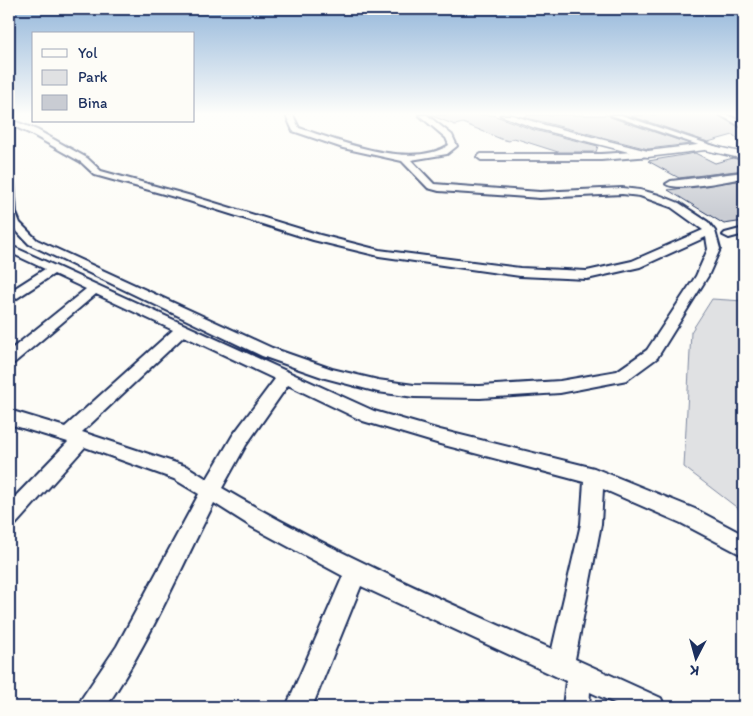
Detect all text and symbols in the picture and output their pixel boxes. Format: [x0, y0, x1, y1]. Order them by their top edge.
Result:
legend [32, 32, 195, 122]
text: Yol [78, 44, 98, 62]
text: Park [78, 68, 108, 86]
text: Bina [78, 94, 108, 112]
north arrow [670, 634, 720, 684]
text: K [688, 661, 700, 679]

